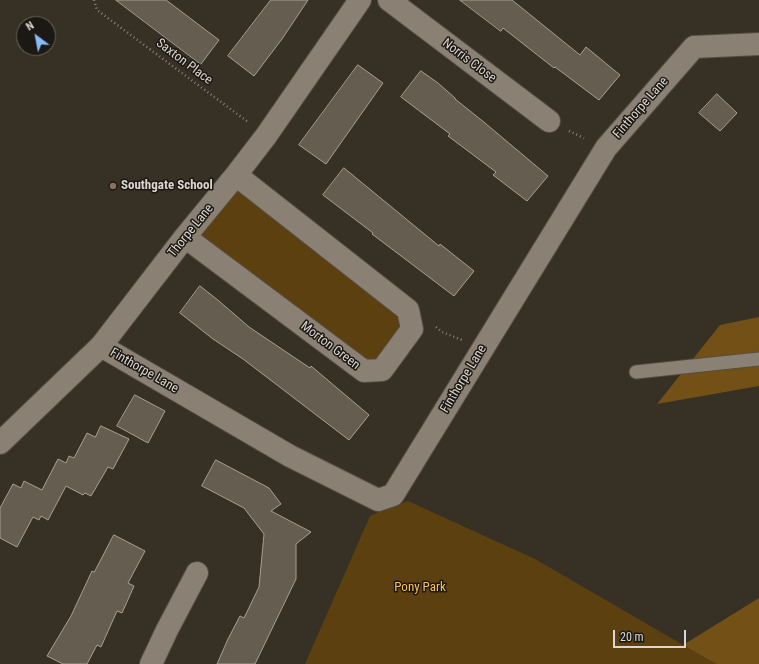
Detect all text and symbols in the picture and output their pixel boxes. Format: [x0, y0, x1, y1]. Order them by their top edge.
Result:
north arrow [16, 16, 56, 56]
text: N [24, 19, 36, 34]
street label: Saxton Place [153, 36, 215, 88]
street label: Norris Close [439, 36, 499, 86]
street label: Finthorpe Lane [610, 74, 672, 142]
place label: Southgate School [121, 178, 213, 194]
marker: Southgate School [108, 181, 118, 191]
street label: Thorpe Lane [165, 201, 217, 261]
street label: Morton Green [297, 319, 363, 373]
street label: Finthorpe Lane [438, 342, 490, 416]
street label: Finthorpe Lane [107, 345, 181, 397]
park label: Pony Park [394, 580, 446, 596]
scale bar [615, 622, 688, 648]
text: 20 m [620, 630, 644, 644]

